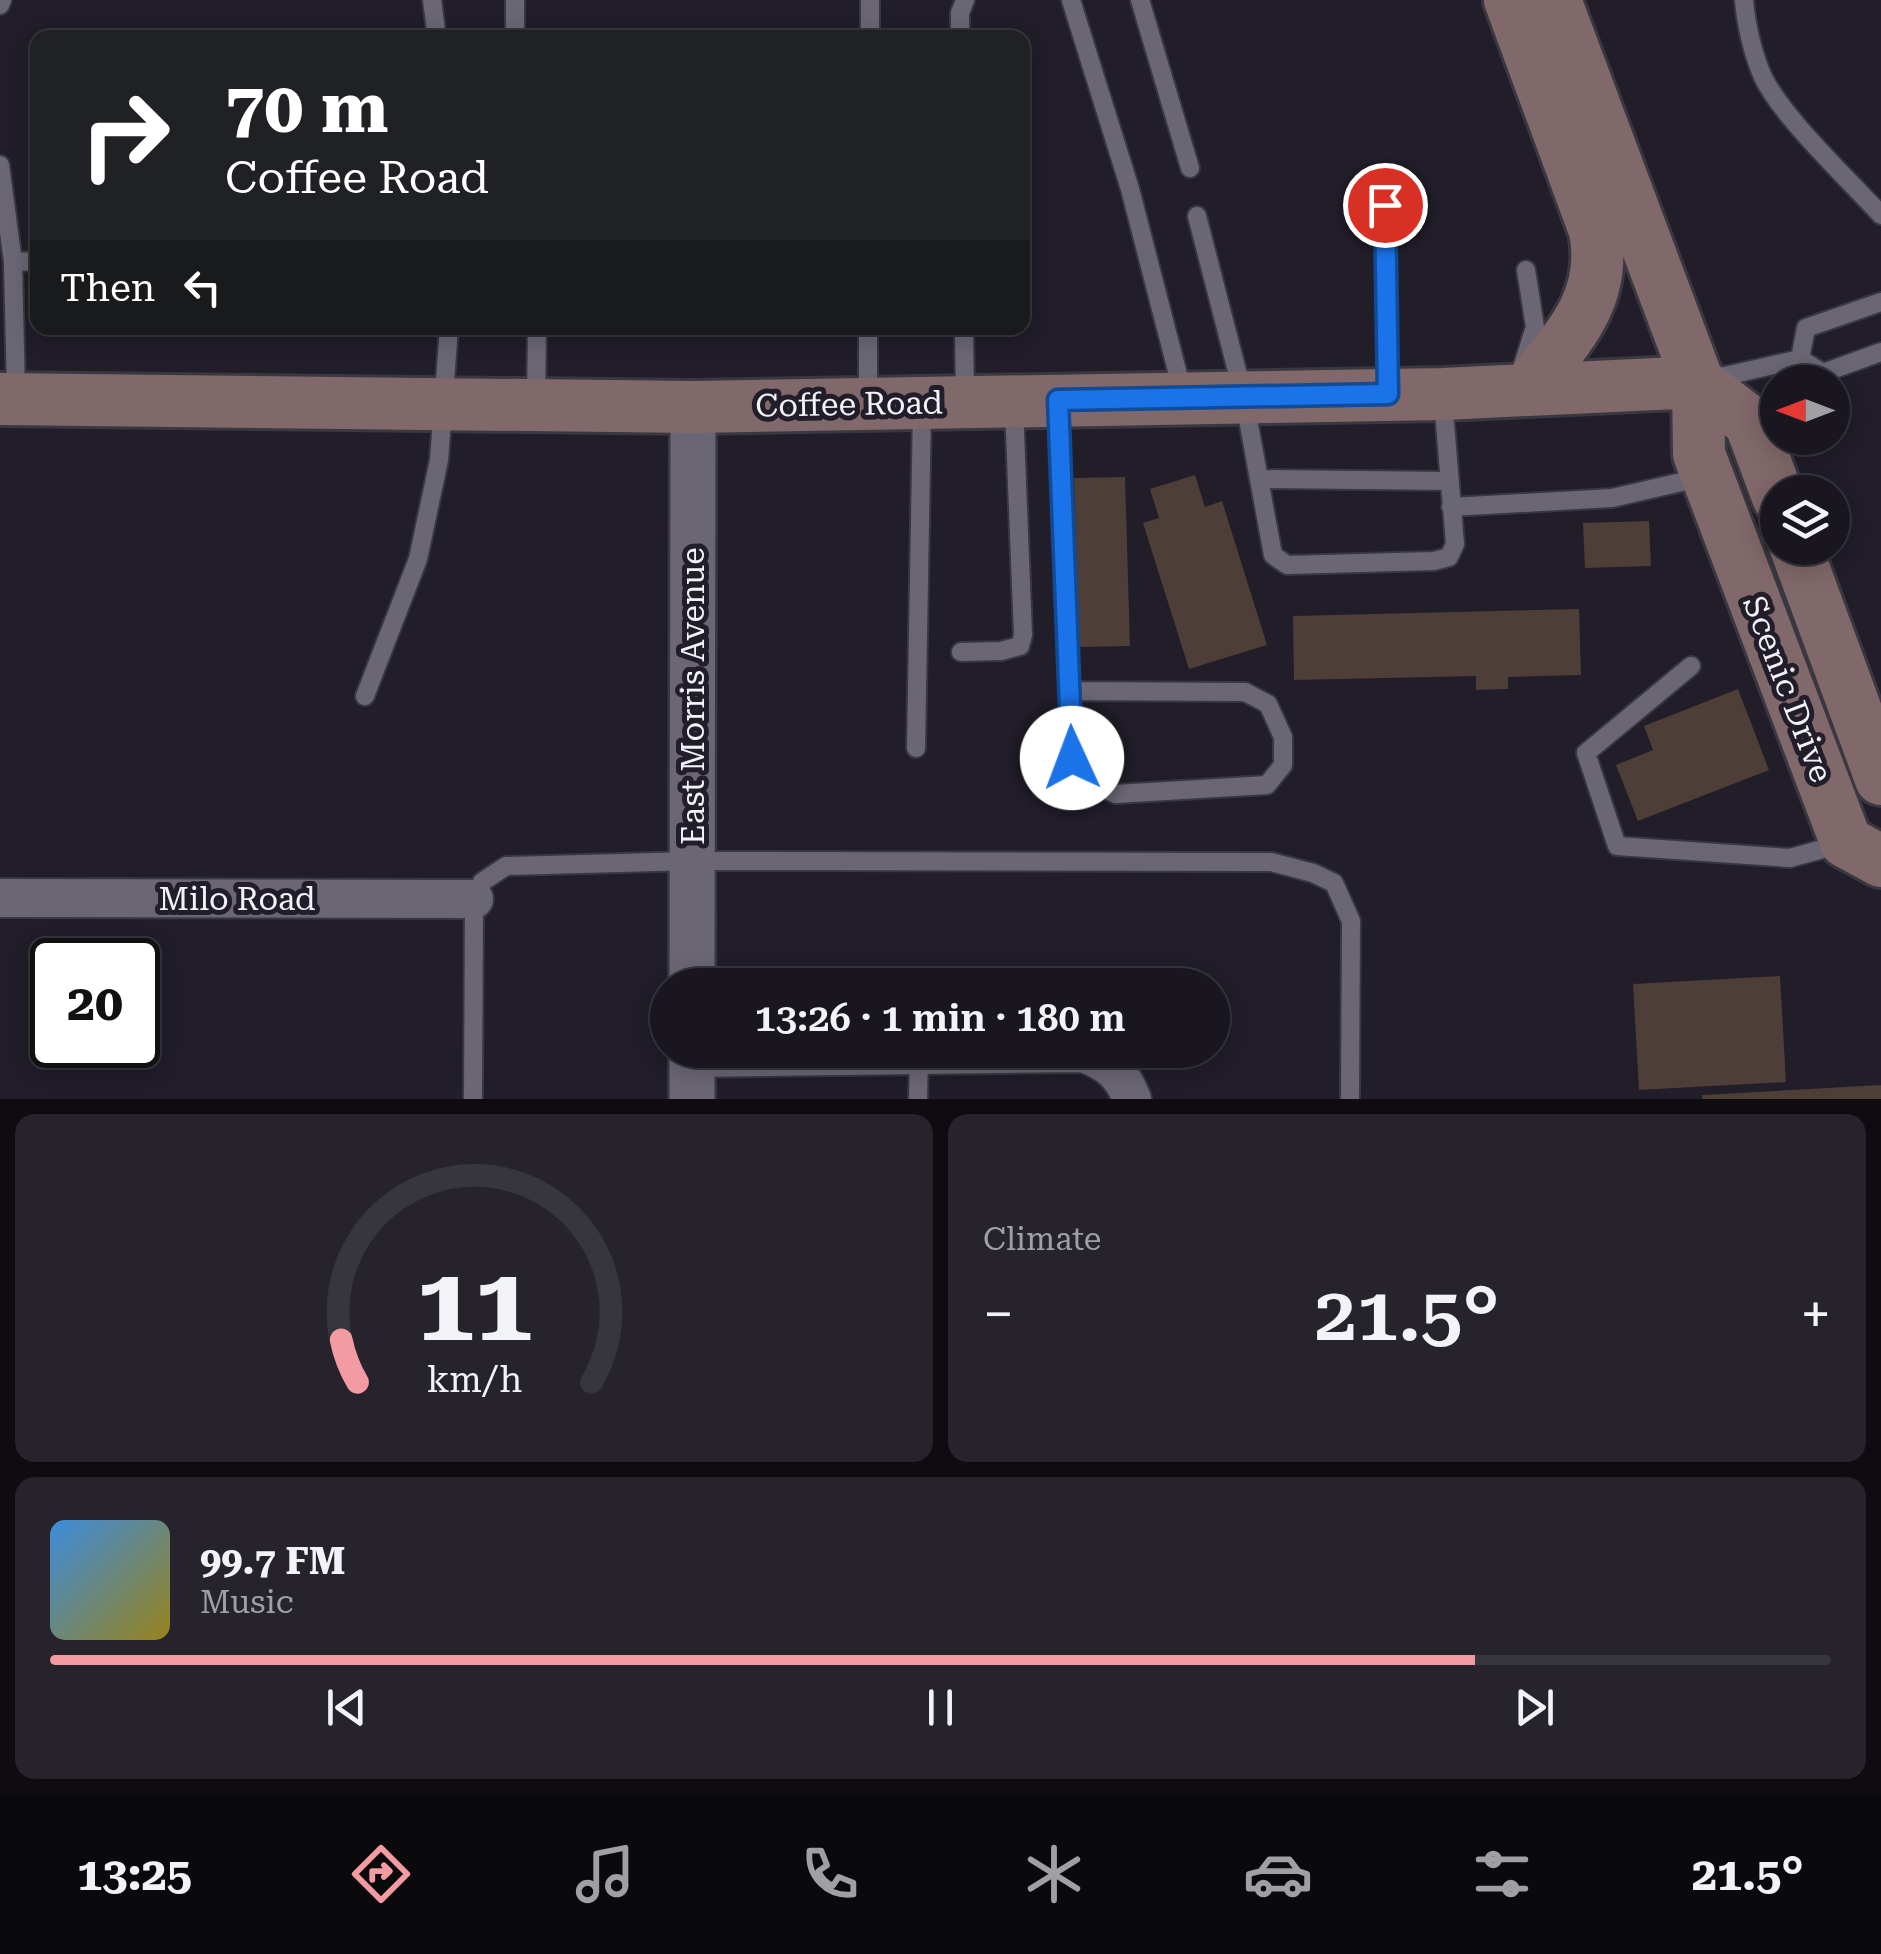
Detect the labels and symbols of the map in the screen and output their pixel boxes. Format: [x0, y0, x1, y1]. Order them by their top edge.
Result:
pin [1343, 163, 1428, 248]
north arrow [1760, 365, 1850, 455]
street label: Coffee Road [755, 383, 943, 425]
street label: East Morris Avenue [674, 547, 712, 845]
street label: Scenic Drive [1735, 591, 1841, 787]
position arrow [1020, 706, 1124, 810]
street label: Milo Road [159, 880, 315, 918]
speed limit sign: 20 [30, 938, 160, 1068]

